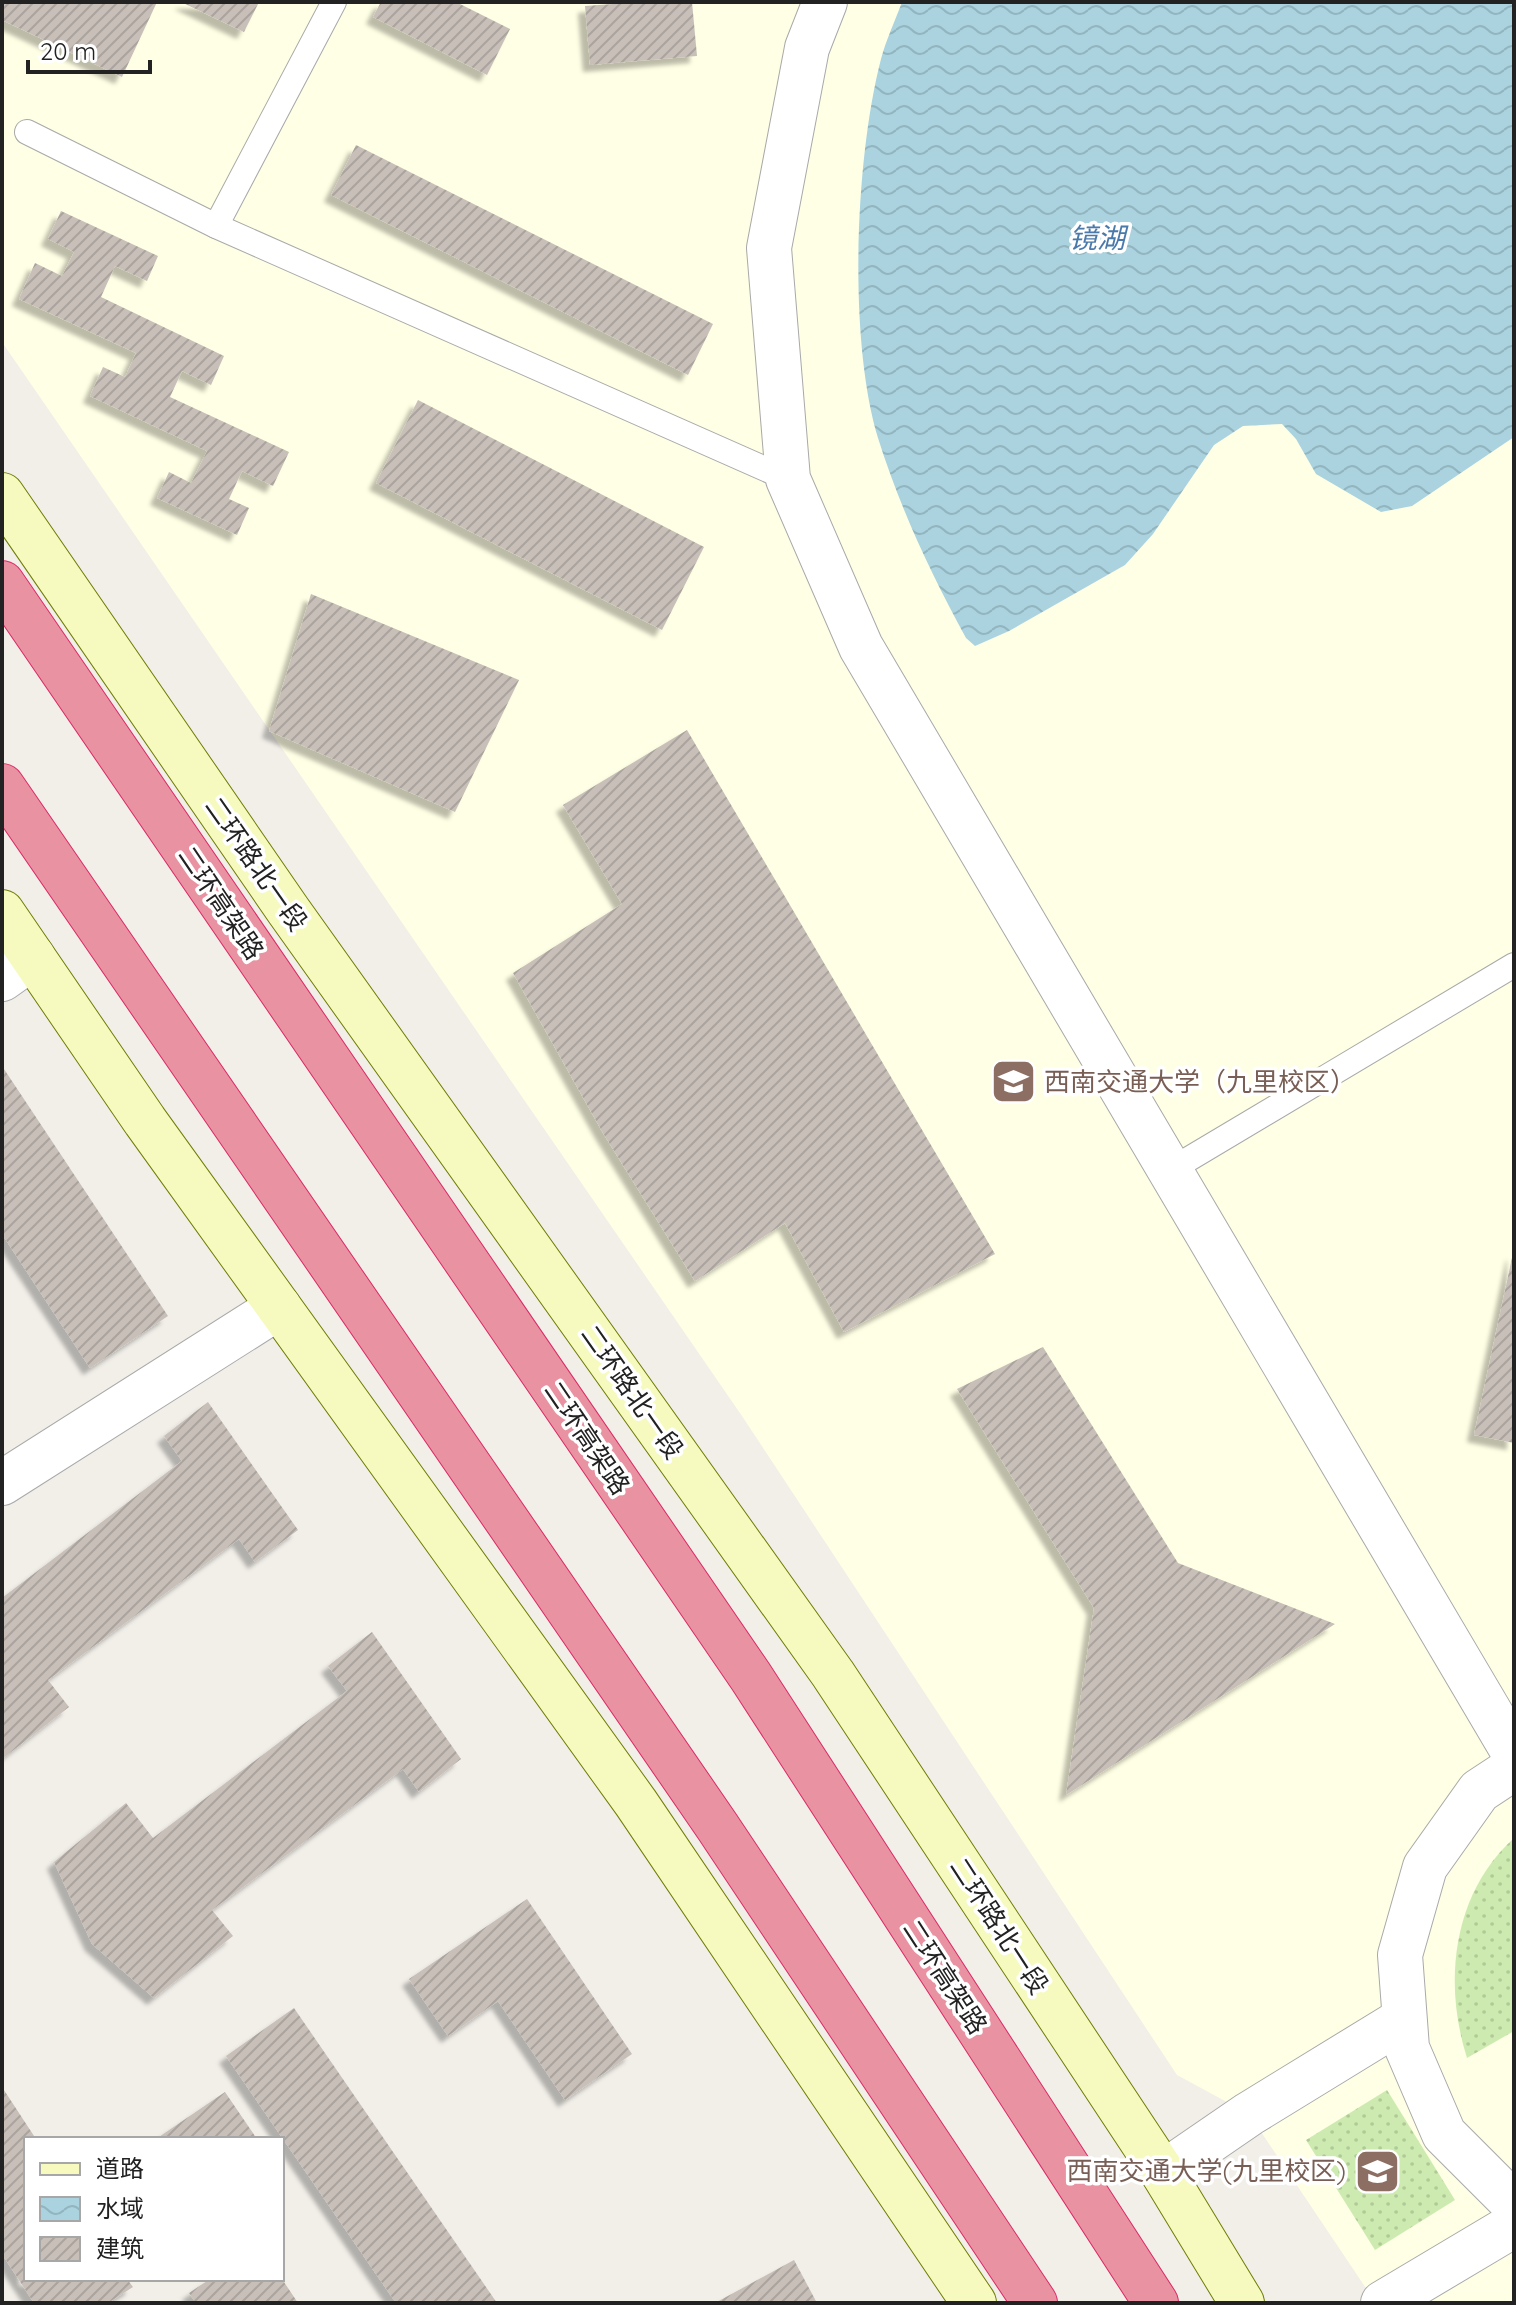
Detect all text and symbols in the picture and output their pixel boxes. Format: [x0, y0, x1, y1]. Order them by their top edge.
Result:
scale bar [28, 24, 150, 74]
text: 20 m [40, 36, 96, 66]
water label: 镜湖 [1069, 220, 1129, 255]
street label: 二环路北一段 [198, 790, 315, 937]
street label: 二环高架路 [171, 840, 271, 966]
school or university icon: 西南交通大学（九里校区） [989, 1058, 1037, 1106]
place label: 西南交通大学（九里校区） [1044, 1065, 1356, 1098]
street label: 二环路北一段 [574, 1318, 691, 1465]
street label: 二环高架路 [537, 1375, 637, 1501]
street label: 二环路北一段 [943, 1851, 1056, 2000]
street label: 二环高架路 [896, 1913, 995, 2040]
legend [24, 2137, 284, 2281]
school or university icon: 西南交通大学(九里校区) [1353, 2147, 1401, 2195]
text: 道路 [96, 2153, 144, 2183]
place label: 西南交通大学(九里校区) [1067, 2154, 1346, 2187]
text: 水域 [96, 2193, 144, 2223]
text: 建筑 [96, 2233, 144, 2263]

